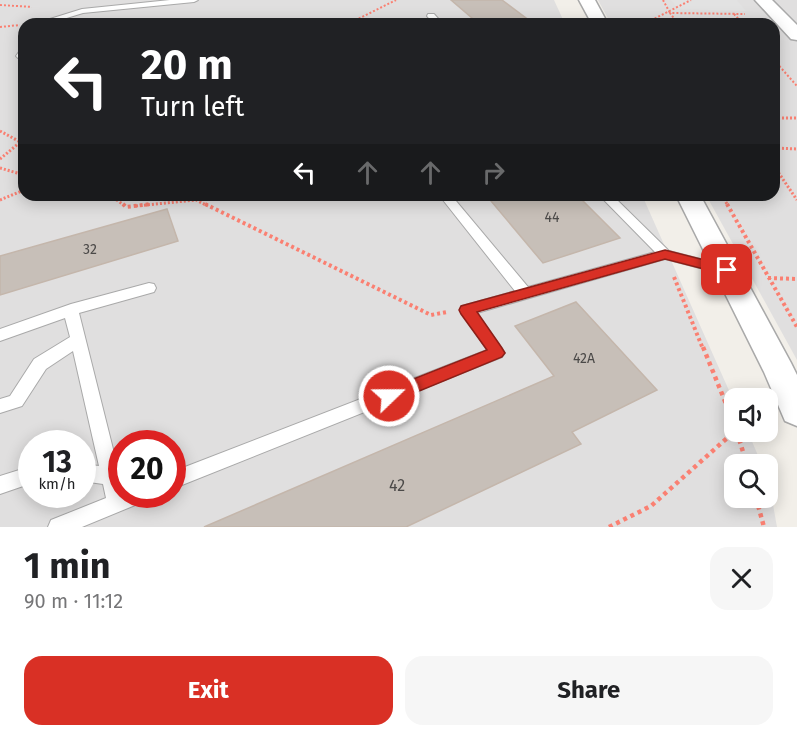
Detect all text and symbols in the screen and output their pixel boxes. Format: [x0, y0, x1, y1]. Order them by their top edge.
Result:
text: 20 m [141, 40, 233, 90]
icon: left [42, 42, 120, 120]
text: Turn left [141, 91, 244, 123]
icon: left [288, 156, 321, 189]
icon: ahead [351, 156, 384, 189]
icon: ahead [414, 156, 447, 189]
icon: right [477, 156, 510, 189]
house number: 44 [545, 209, 560, 226]
house number: 32 [83, 241, 97, 258]
pin [701, 244, 752, 295]
icon: arrive [710, 253, 743, 286]
house number: 42А [573, 350, 595, 367]
position arrow [357, 364, 421, 428]
map controls [724, 388, 778, 508]
button: sound [724, 388, 778, 442]
speed limit sign: 20 [108, 430, 186, 508]
text: 13 [42, 444, 72, 480]
button: search [724, 454, 778, 508]
text: km/h [38, 475, 76, 493]
house number: 42 [389, 476, 405, 495]
text: 1 min [24, 544, 111, 588]
button: close [710, 547, 773, 610]
text: 90 m · 11:12 [24, 589, 123, 613]
button: Exit [24, 656, 393, 725]
button: Share [405, 656, 773, 725]

